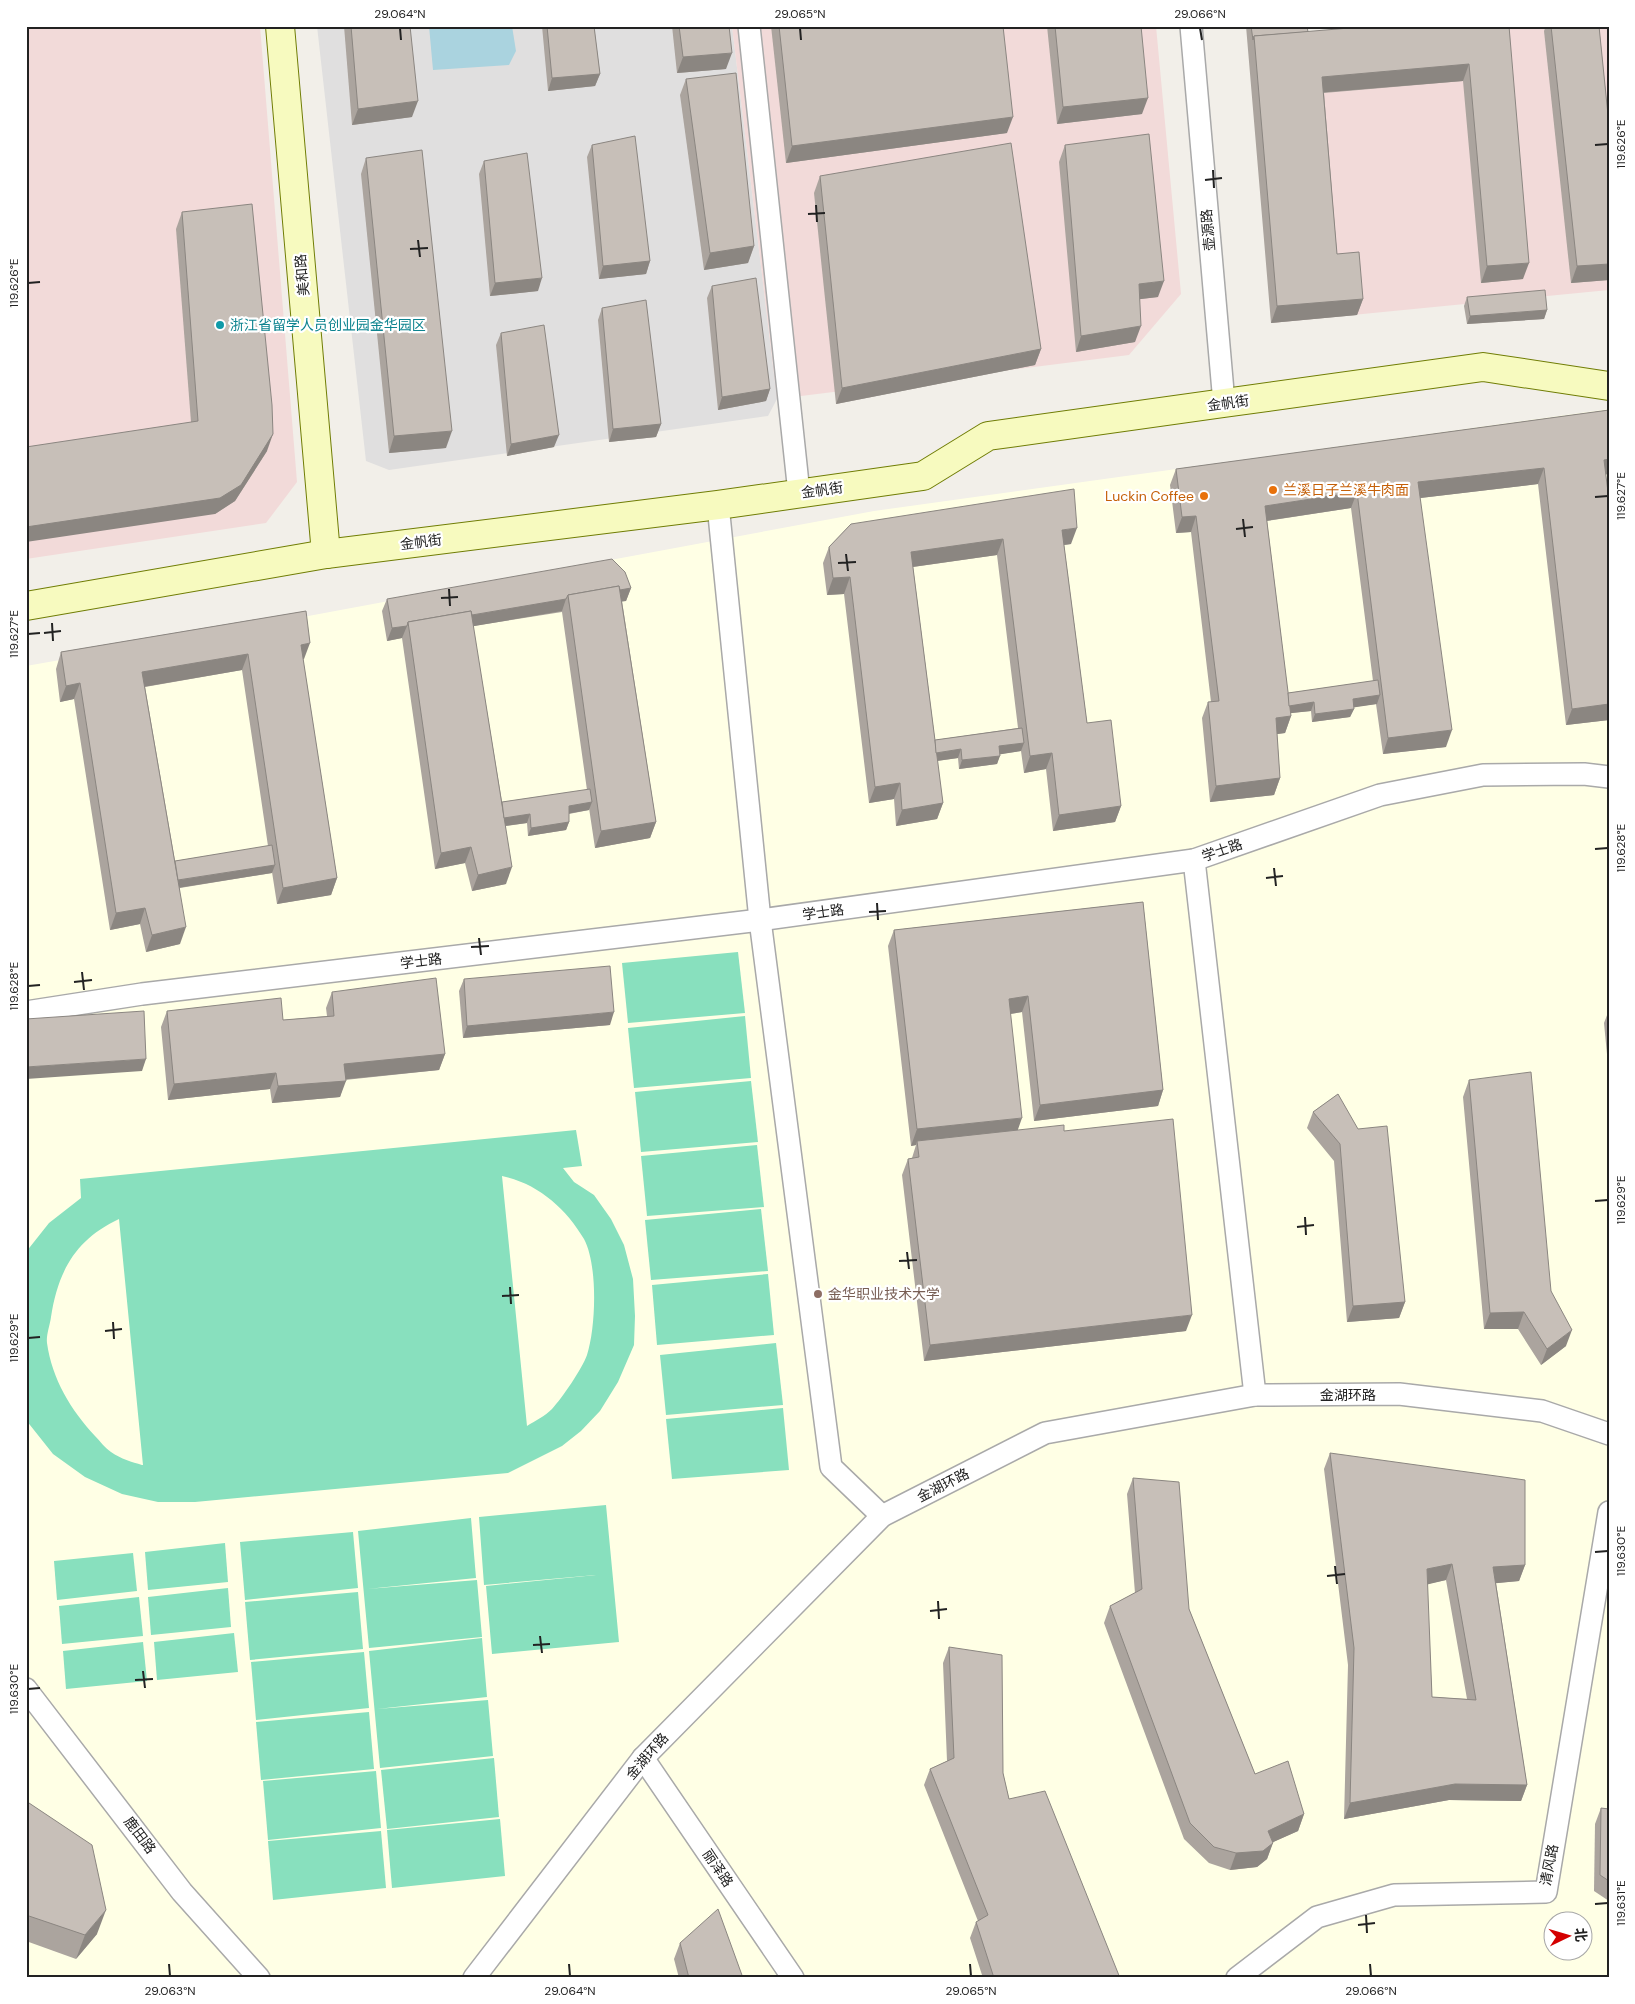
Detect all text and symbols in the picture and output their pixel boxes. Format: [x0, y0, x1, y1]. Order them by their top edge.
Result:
text: 29.064°N [374, 6, 426, 22]
text: 29.065°N [774, 6, 826, 22]
text: 29.066°N [1174, 6, 1226, 22]
text: 119.626°E [1613, 119, 1629, 169]
street label: 壶源路 [1197, 208, 1219, 252]
street label: 美和路 [291, 253, 313, 297]
text: 119.626°E [6, 258, 22, 308]
place label: 浙江省留学人员创业园金华园区 [230, 316, 426, 334]
marker: 浙江省留学人员创业园金华园区 [214, 319, 226, 331]
street label: 金帆街 [1206, 391, 1250, 415]
text: 119.627°E [1613, 472, 1629, 520]
street label: 金帆街 [800, 478, 844, 502]
place label: 兰溪日子兰溪牛肉面 [1283, 481, 1409, 499]
marker: 兰溪日子兰溪牛肉面 [1267, 484, 1279, 496]
place label: Luckin Coffee [1105, 487, 1194, 505]
marker: Luckin Coffee [1198, 490, 1210, 502]
street label: 金帆街 [399, 531, 443, 553]
text: 119.627°E [6, 610, 22, 658]
text: 119.628°E [1613, 823, 1629, 872]
street label: 学士路 [1199, 835, 1245, 865]
street label: 学士路 [801, 900, 845, 924]
street label: 学士路 [399, 950, 443, 972]
text: 119.628°E [6, 961, 22, 1010]
text: 119.629°E [1613, 1175, 1629, 1225]
place label: 金华职业技术大学 [828, 1285, 940, 1303]
marker: 金华职业技术大学 [812, 1288, 824, 1300]
text: 119.629°E [6, 1313, 22, 1363]
street label: 金湖环路 [1320, 1386, 1376, 1404]
street label: 金湖环路 [914, 1464, 972, 1506]
text: 119.630°E [1613, 1526, 1629, 1576]
text: 119.630°E [6, 1664, 22, 1714]
street label: 金湖环路 [622, 1729, 672, 1783]
street label: 鹿田路 [120, 1813, 160, 1857]
street label: 清风路 [1536, 1843, 1562, 1887]
street label: 丽泽路 [699, 1846, 737, 1890]
text: 119.631°E [1613, 1880, 1629, 1926]
north arrow [1542, 1912, 1592, 1962]
text: 北 [1571, 1927, 1591, 1943]
text: 29.063°N [144, 1983, 196, 1999]
text: 29.064°N [544, 1983, 596, 1999]
text: 29.065°N [945, 1983, 997, 1999]
text: 29.066°N [1345, 1983, 1397, 1999]

